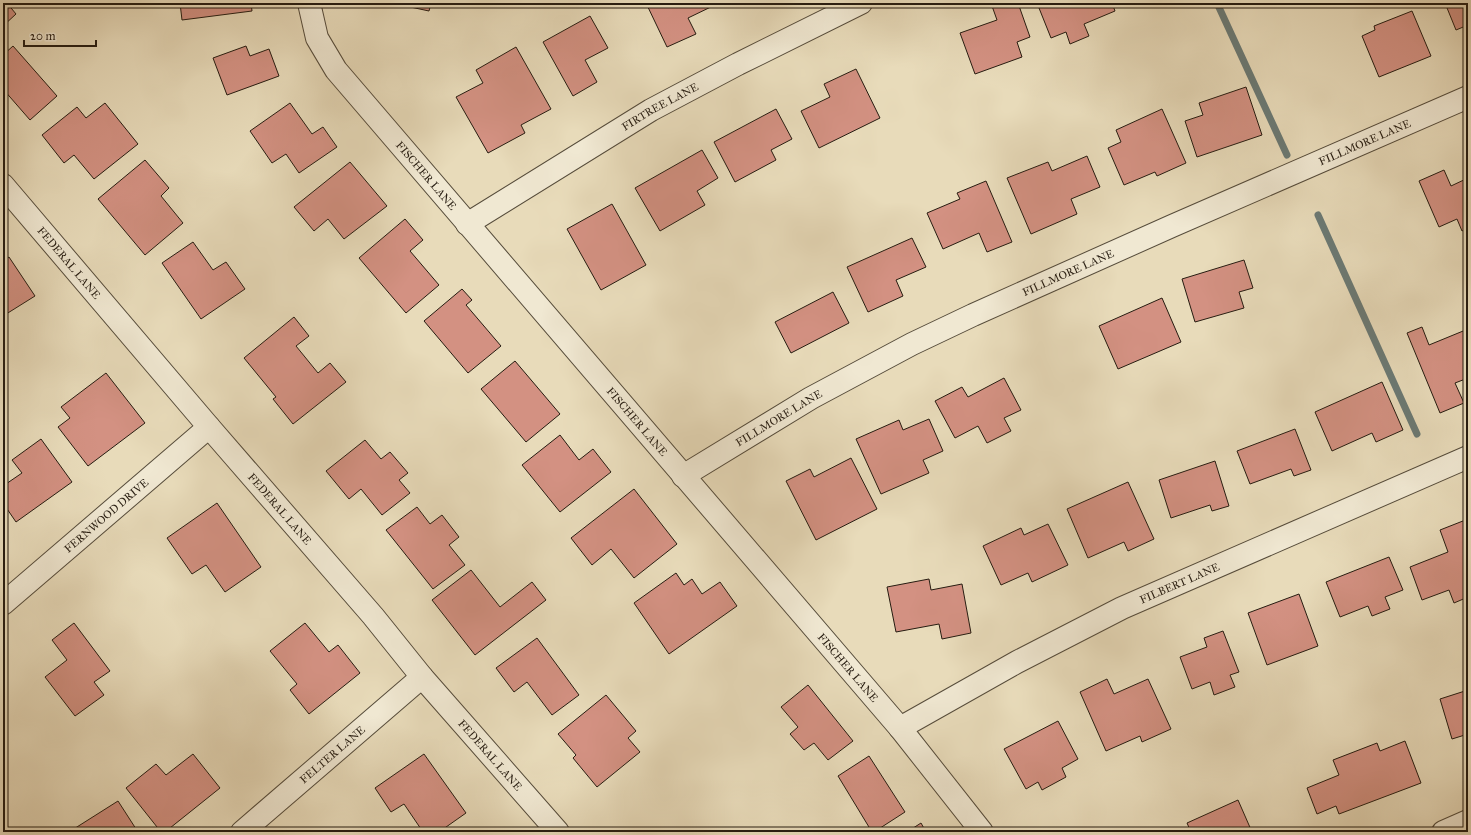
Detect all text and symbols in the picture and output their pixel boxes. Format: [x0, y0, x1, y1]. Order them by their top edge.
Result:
scale bar [24, 22, 96, 48]
text: 20 m [30, 29, 56, 43]
street label: FIRTREE LANE [619, 80, 701, 134]
street label: FILLMORE LANE [1317, 117, 1413, 168]
street label: FISCHER LANE [393, 139, 459, 213]
street label: FEDERAL LANE [35, 224, 103, 302]
street label: FILLMORE LANE [1020, 247, 1116, 299]
street label: FISCHER LANE [604, 385, 670, 459]
street label: FILLMORE LANE [733, 387, 825, 449]
street label: FEDERAL LANE [245, 471, 314, 548]
street label: FERNWOOD DRIVE [62, 476, 151, 555]
street label: FILBERT LANE [1138, 560, 1222, 607]
street label: FISCHER LANE [815, 631, 881, 705]
street label: FEDERAL LANE [455, 717, 525, 794]
street label: FELTER LANE [297, 723, 368, 786]

